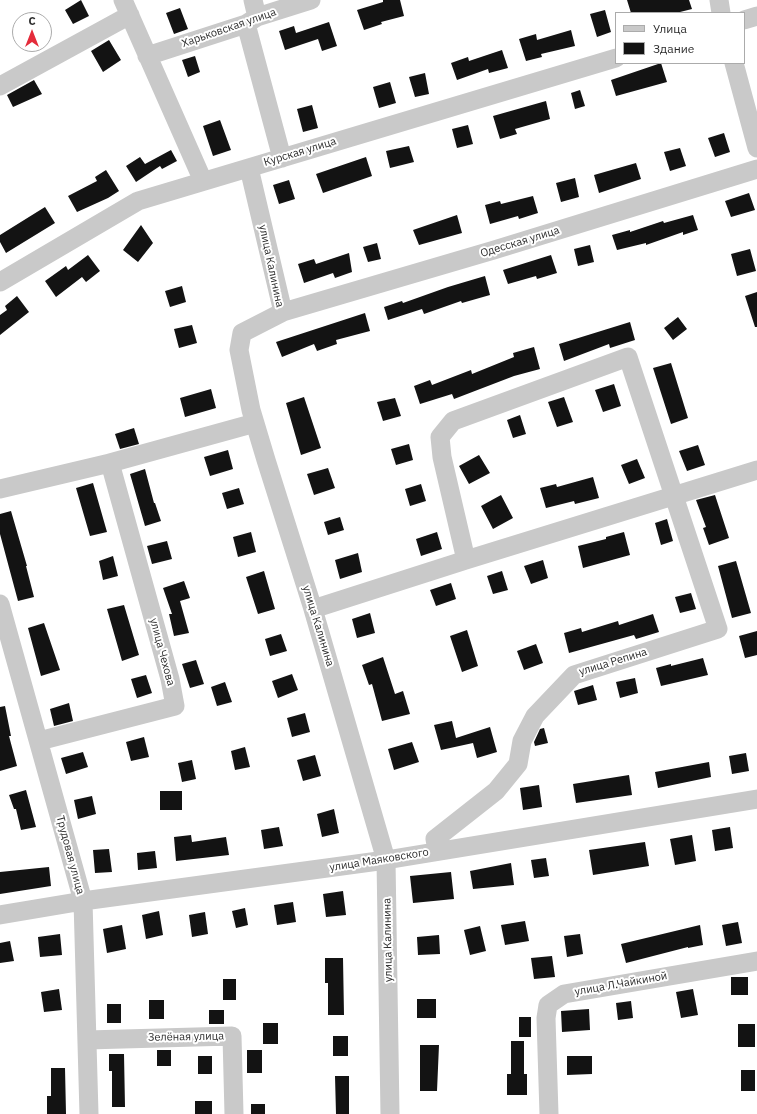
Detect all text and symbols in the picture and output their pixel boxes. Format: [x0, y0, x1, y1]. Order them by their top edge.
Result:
street label: Харьковская улица [180, 6, 278, 50]
north arrow [12, 12, 52, 52]
legend [615, 12, 745, 64]
text: С [28, 14, 36, 28]
text: Улица [653, 21, 687, 36]
text: Здание [653, 41, 694, 56]
street label: Курская улица [262, 135, 338, 169]
street label: улица Калинина [256, 223, 286, 309]
street label: Одесская улица [479, 224, 561, 260]
street label: улица Калинина [299, 584, 337, 668]
street label: улица Чехова [147, 617, 177, 687]
street label: улица Репина [577, 645, 649, 679]
street label: Трудовая улица [53, 814, 87, 896]
street label: улица Маяковского [328, 846, 430, 874]
street label: улица Калинина [381, 898, 395, 982]
street label: улица Л.Чайкиной [574, 969, 668, 999]
street label: Зелёная улица [148, 1030, 224, 1044]

